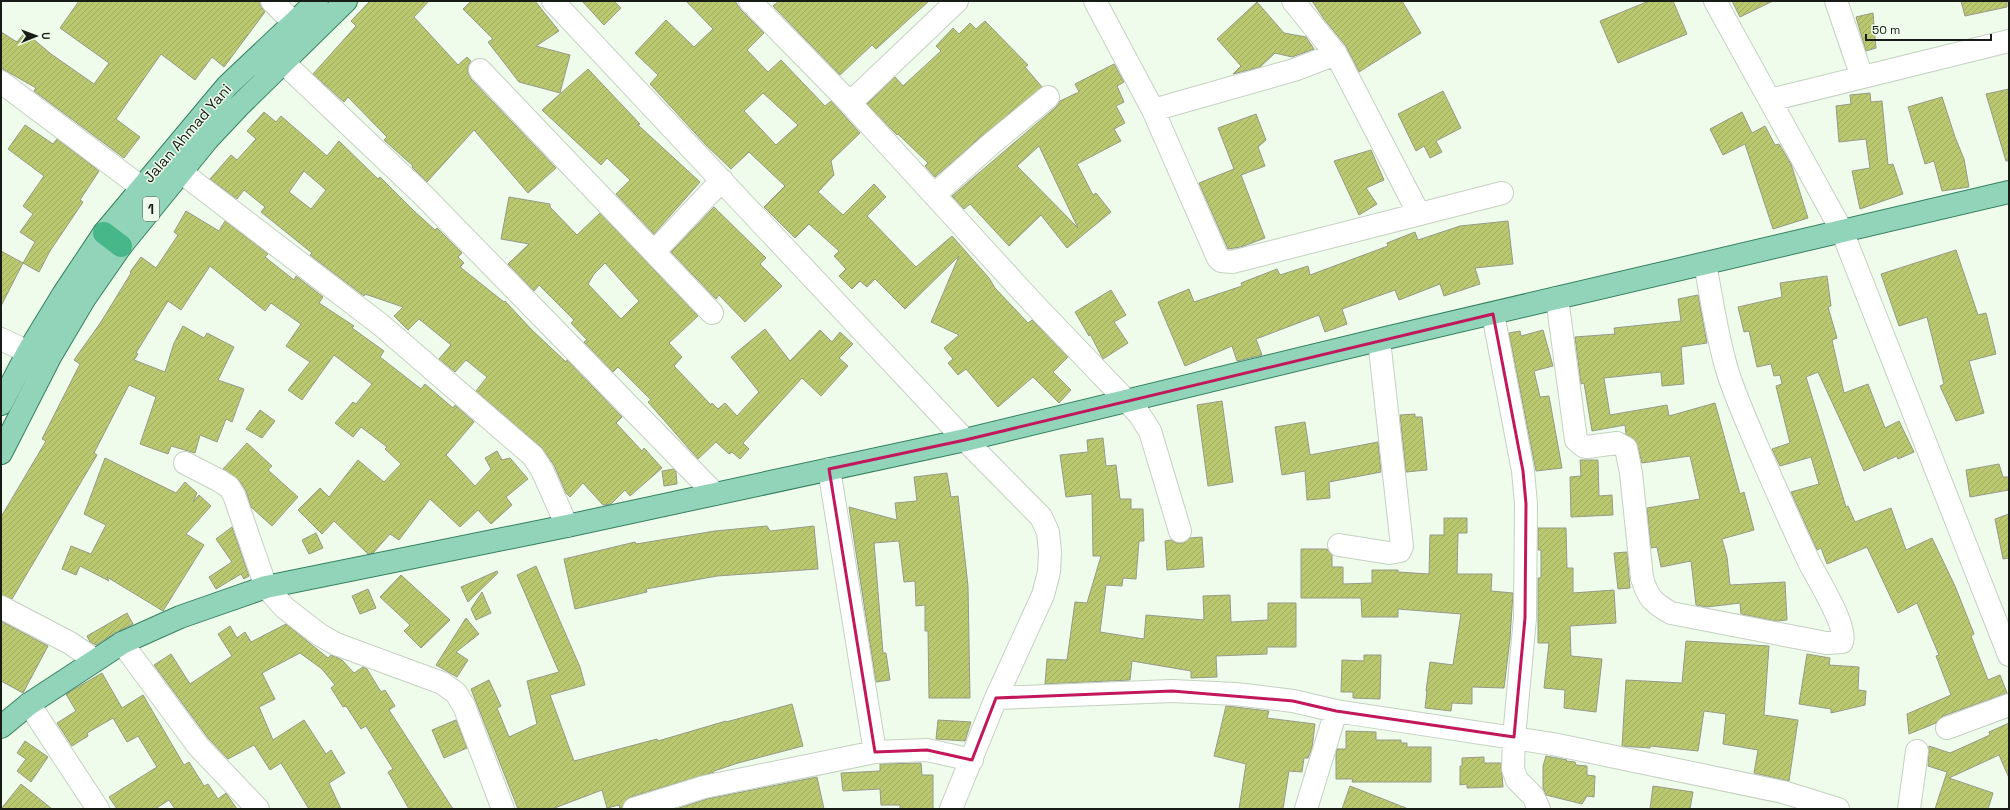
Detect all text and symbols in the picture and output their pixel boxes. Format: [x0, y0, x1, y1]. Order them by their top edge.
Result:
north arrow [16, 16, 56, 56]
scale bar [1866, 16, 1991, 42]
text: 50 m [1872, 22, 1900, 38]
text: U [39, 32, 53, 40]
street label: Jalan Ahmad Yani [139, 80, 235, 186]
road number: 1 [143, 197, 159, 221]

